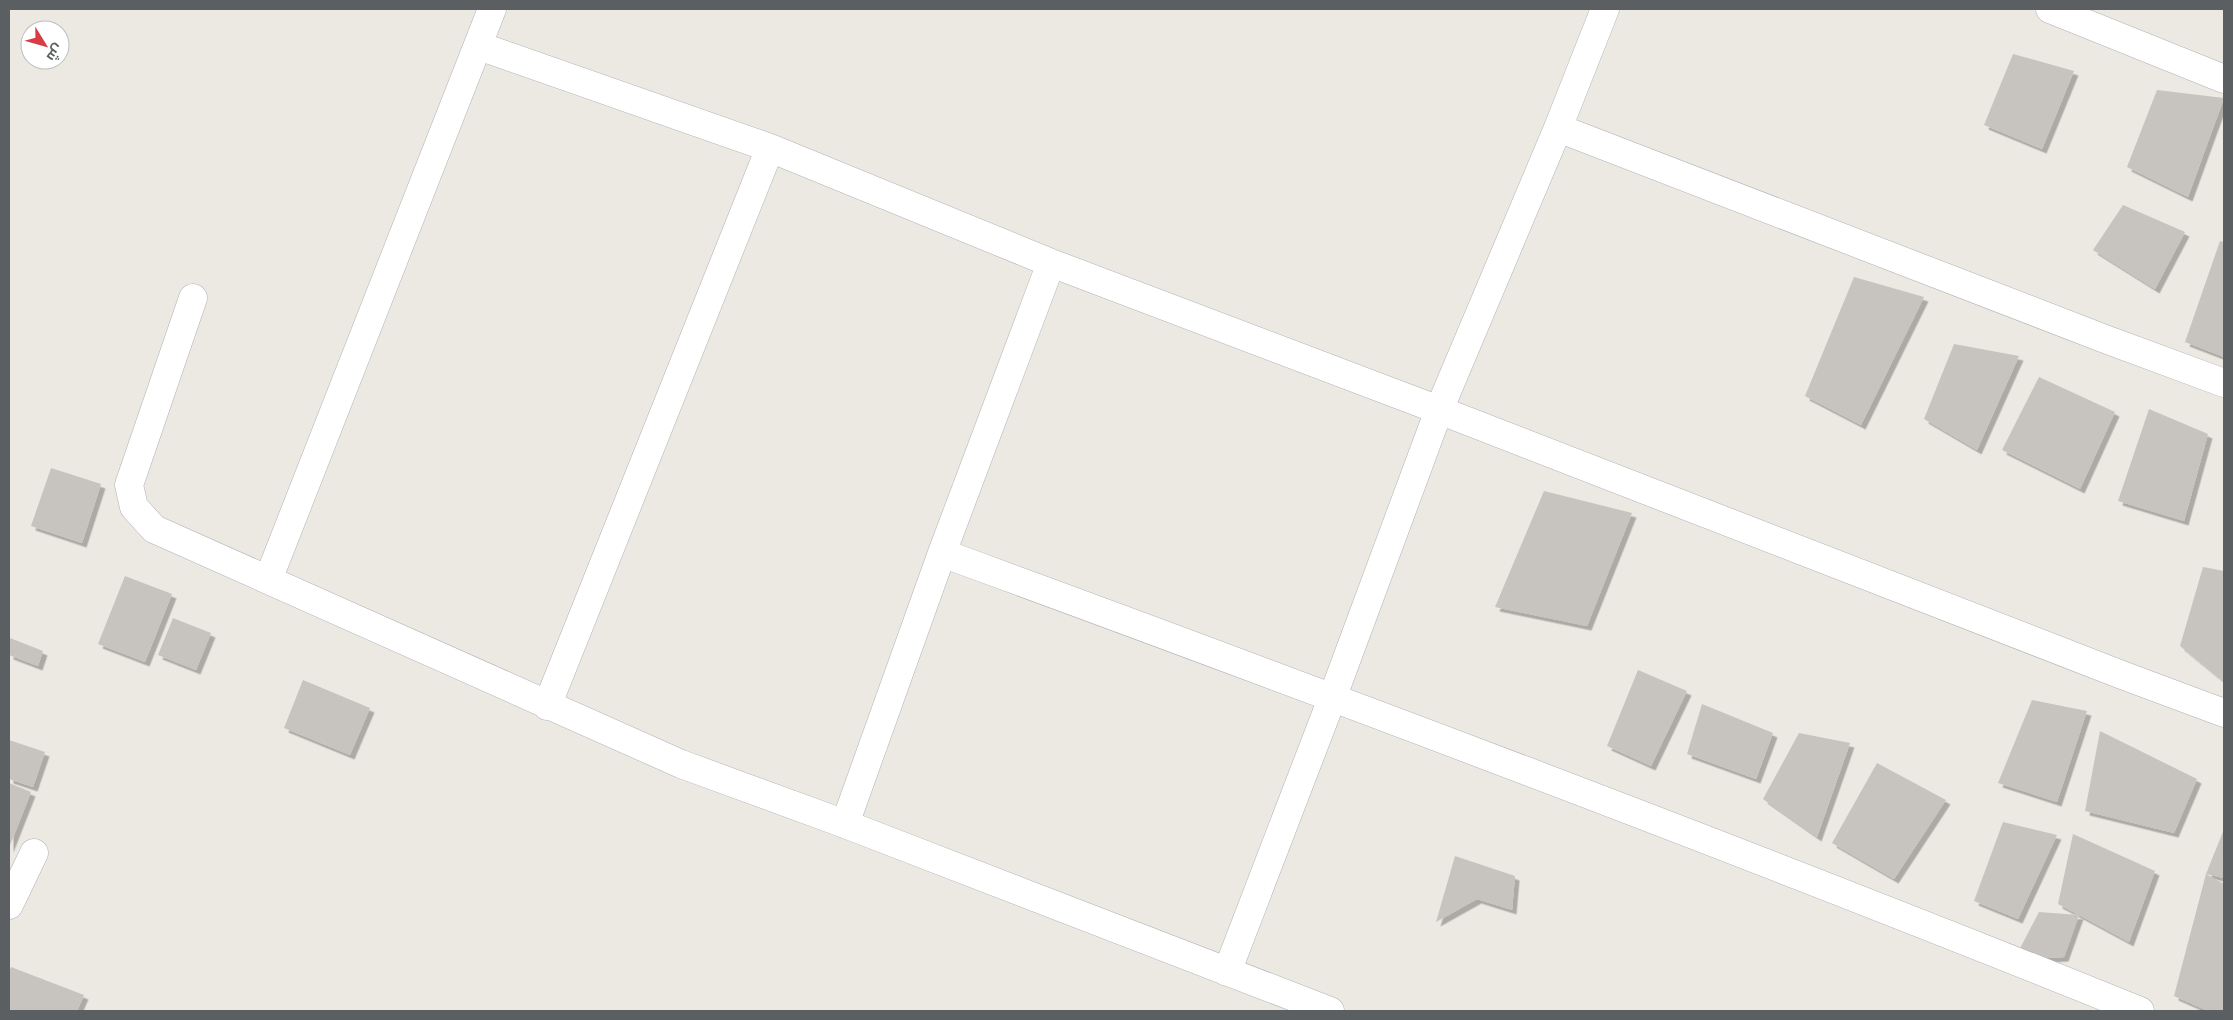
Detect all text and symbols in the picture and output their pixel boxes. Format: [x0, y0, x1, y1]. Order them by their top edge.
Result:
north arrow [20, 20, 70, 70]
text: ش [43, 40, 68, 65]

